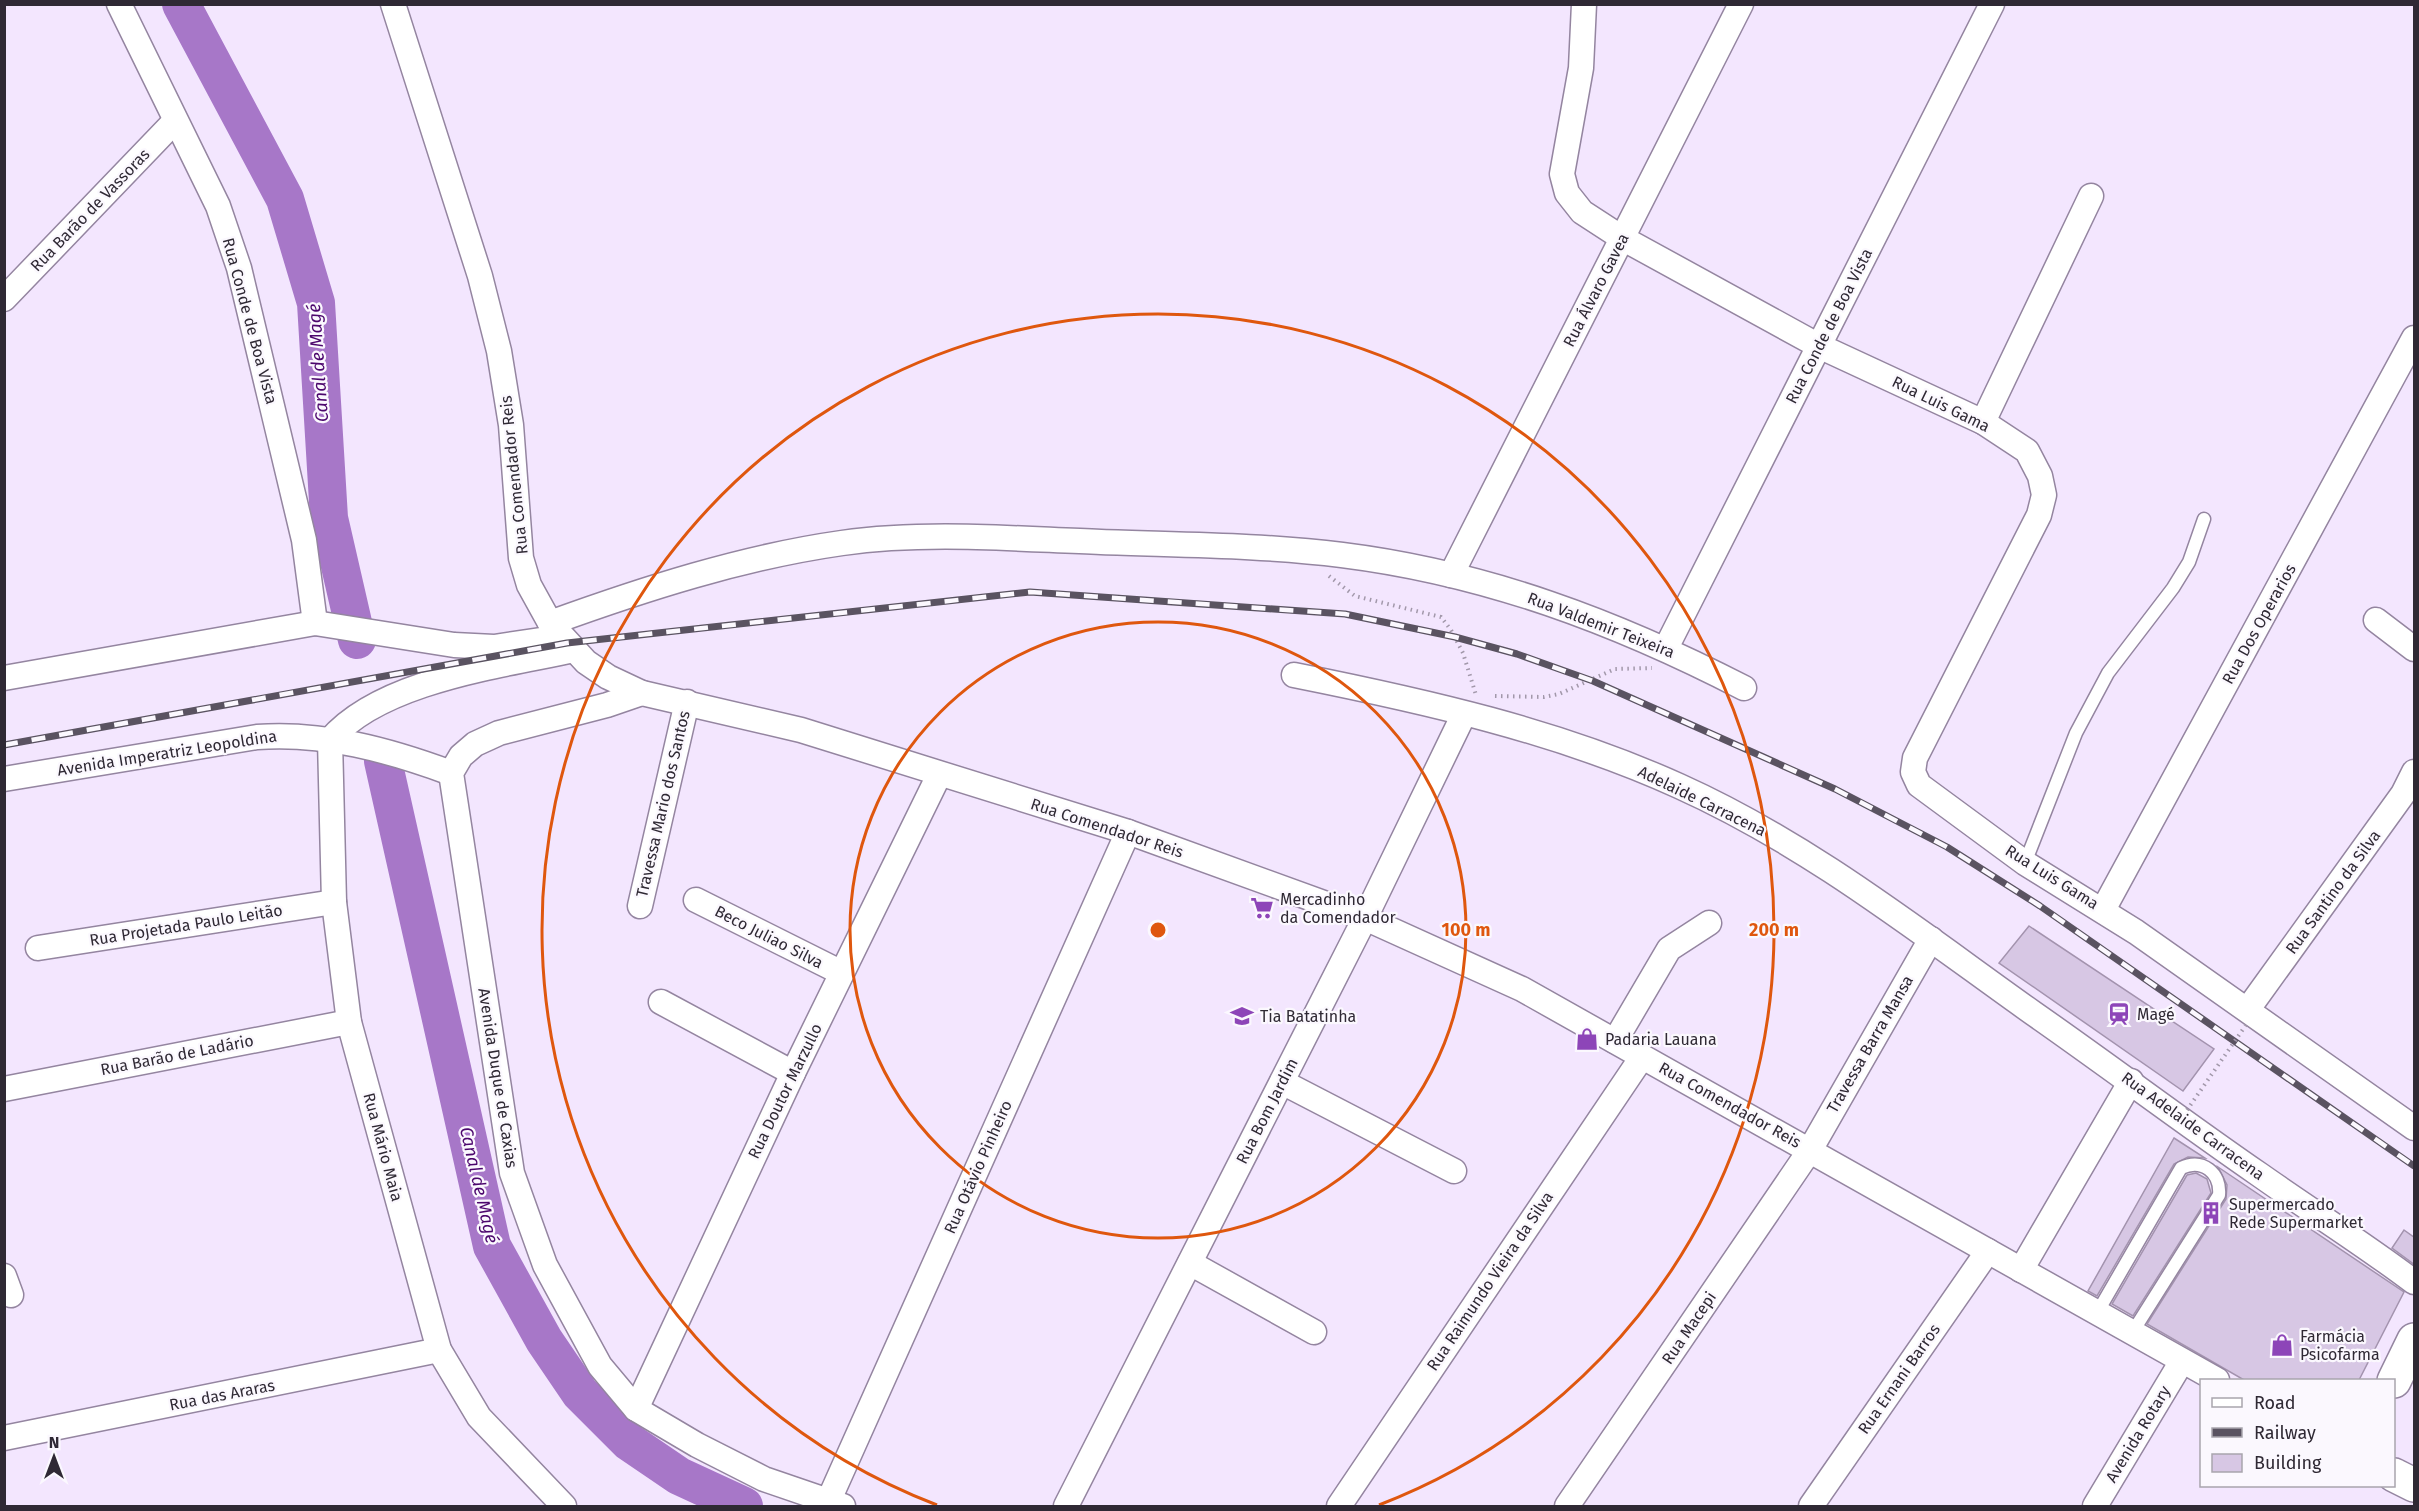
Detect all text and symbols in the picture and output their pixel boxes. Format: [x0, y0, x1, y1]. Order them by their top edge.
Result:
street label: Rua Barão de Vassoras [26, 145, 154, 275]
street label: Rua Álvaro Gavea [1558, 230, 1633, 350]
street label: Rua Conde de Boa Vista [219, 236, 281, 406]
street label: Rua Conde de Boa Vista [1782, 245, 1876, 407]
water label: Canal de Magé [303, 303, 333, 423]
street label: Rua Luis Gama [1889, 372, 1993, 436]
street label: Rua Comendador Reis [496, 395, 532, 555]
street label: Rua Dos Operarios [2218, 561, 2300, 687]
street label: Rua Valdemir Teixeira [1525, 588, 1677, 662]
street label: Travessa Mario dos Santos [632, 709, 694, 899]
street label: Avenida Imperatriz Leopoldina [56, 726, 278, 780]
street label: Adelaide Carracena [1635, 762, 1769, 840]
street label: Rua Comendador Reis [1028, 794, 1186, 862]
street label: Rua Santino da Silva [2282, 826, 2384, 958]
street label: Rua Luis Gama [2002, 841, 2102, 913]
place label: Mercadinho da Comendador [1280, 890, 1396, 927]
supermarket icon: Mercadinho da Comendador [1249, 895, 1275, 921]
street label: Rua Projetada Paulo Leitão [88, 900, 284, 950]
street label: Beco Juliao Silva [712, 901, 826, 973]
text: 100 m [1442, 919, 1490, 941]
text: 200 m [1749, 919, 1799, 941]
centre of rings [1148, 920, 1168, 940]
street label: Travessa Barra Mansa [1823, 972, 1917, 1116]
street label: Avenida Duque de Caxias [474, 987, 522, 1169]
station icon: Magé [2106, 1001, 2132, 1027]
school or university icon: Tia Batatinha [1229, 1003, 1255, 1029]
place label: Magé [2137, 1005, 2175, 1024]
place label: Tia Batatinha [1260, 1007, 1356, 1026]
street label: Rua Doutor Marzullo [744, 1020, 826, 1162]
shop icon: Padaria Lauana [1574, 1026, 1600, 1052]
place label: Padaria Lauana [1605, 1030, 1717, 1049]
street label: Rua Barão de Ladário [99, 1031, 255, 1079]
street label: Rua Bom Jardim [1232, 1055, 1302, 1167]
street label: Rua Comendador Reis [1656, 1058, 1804, 1152]
street label: Rua Adelaide Carracena [2118, 1068, 2268, 1184]
street label: Rua Mário Maia [359, 1091, 407, 1203]
street label: Rua Otávio Pinheiro [940, 1097, 1016, 1237]
water label: Canal de Magé [455, 1125, 503, 1245]
street label: Rua Raimundo Vieira da Silva [1423, 1188, 1557, 1374]
place label: Supermercado Rede Supermarket [2229, 1195, 2363, 1232]
building icon: Supermercado Rede Supermarket [2198, 1200, 2224, 1226]
street label: Rua Macepi [1658, 1288, 1720, 1368]
street label: Rua Ernani Barros [1854, 1320, 1944, 1438]
place label: Farmácia Psicofarma [2300, 1327, 2380, 1364]
shop icon: Farmácia Psicofarma [2269, 1332, 2295, 1358]
street label: Rua das Araras [168, 1375, 276, 1415]
legend [2200, 1379, 2395, 1487]
street label: Avenida Rotary [2102, 1382, 2174, 1486]
text: Road [2254, 1392, 2296, 1414]
text: Railway [2254, 1422, 2316, 1444]
north arrow [24, 1427, 84, 1487]
text: N [49, 1433, 59, 1452]
text: Building [2254, 1452, 2322, 1474]

